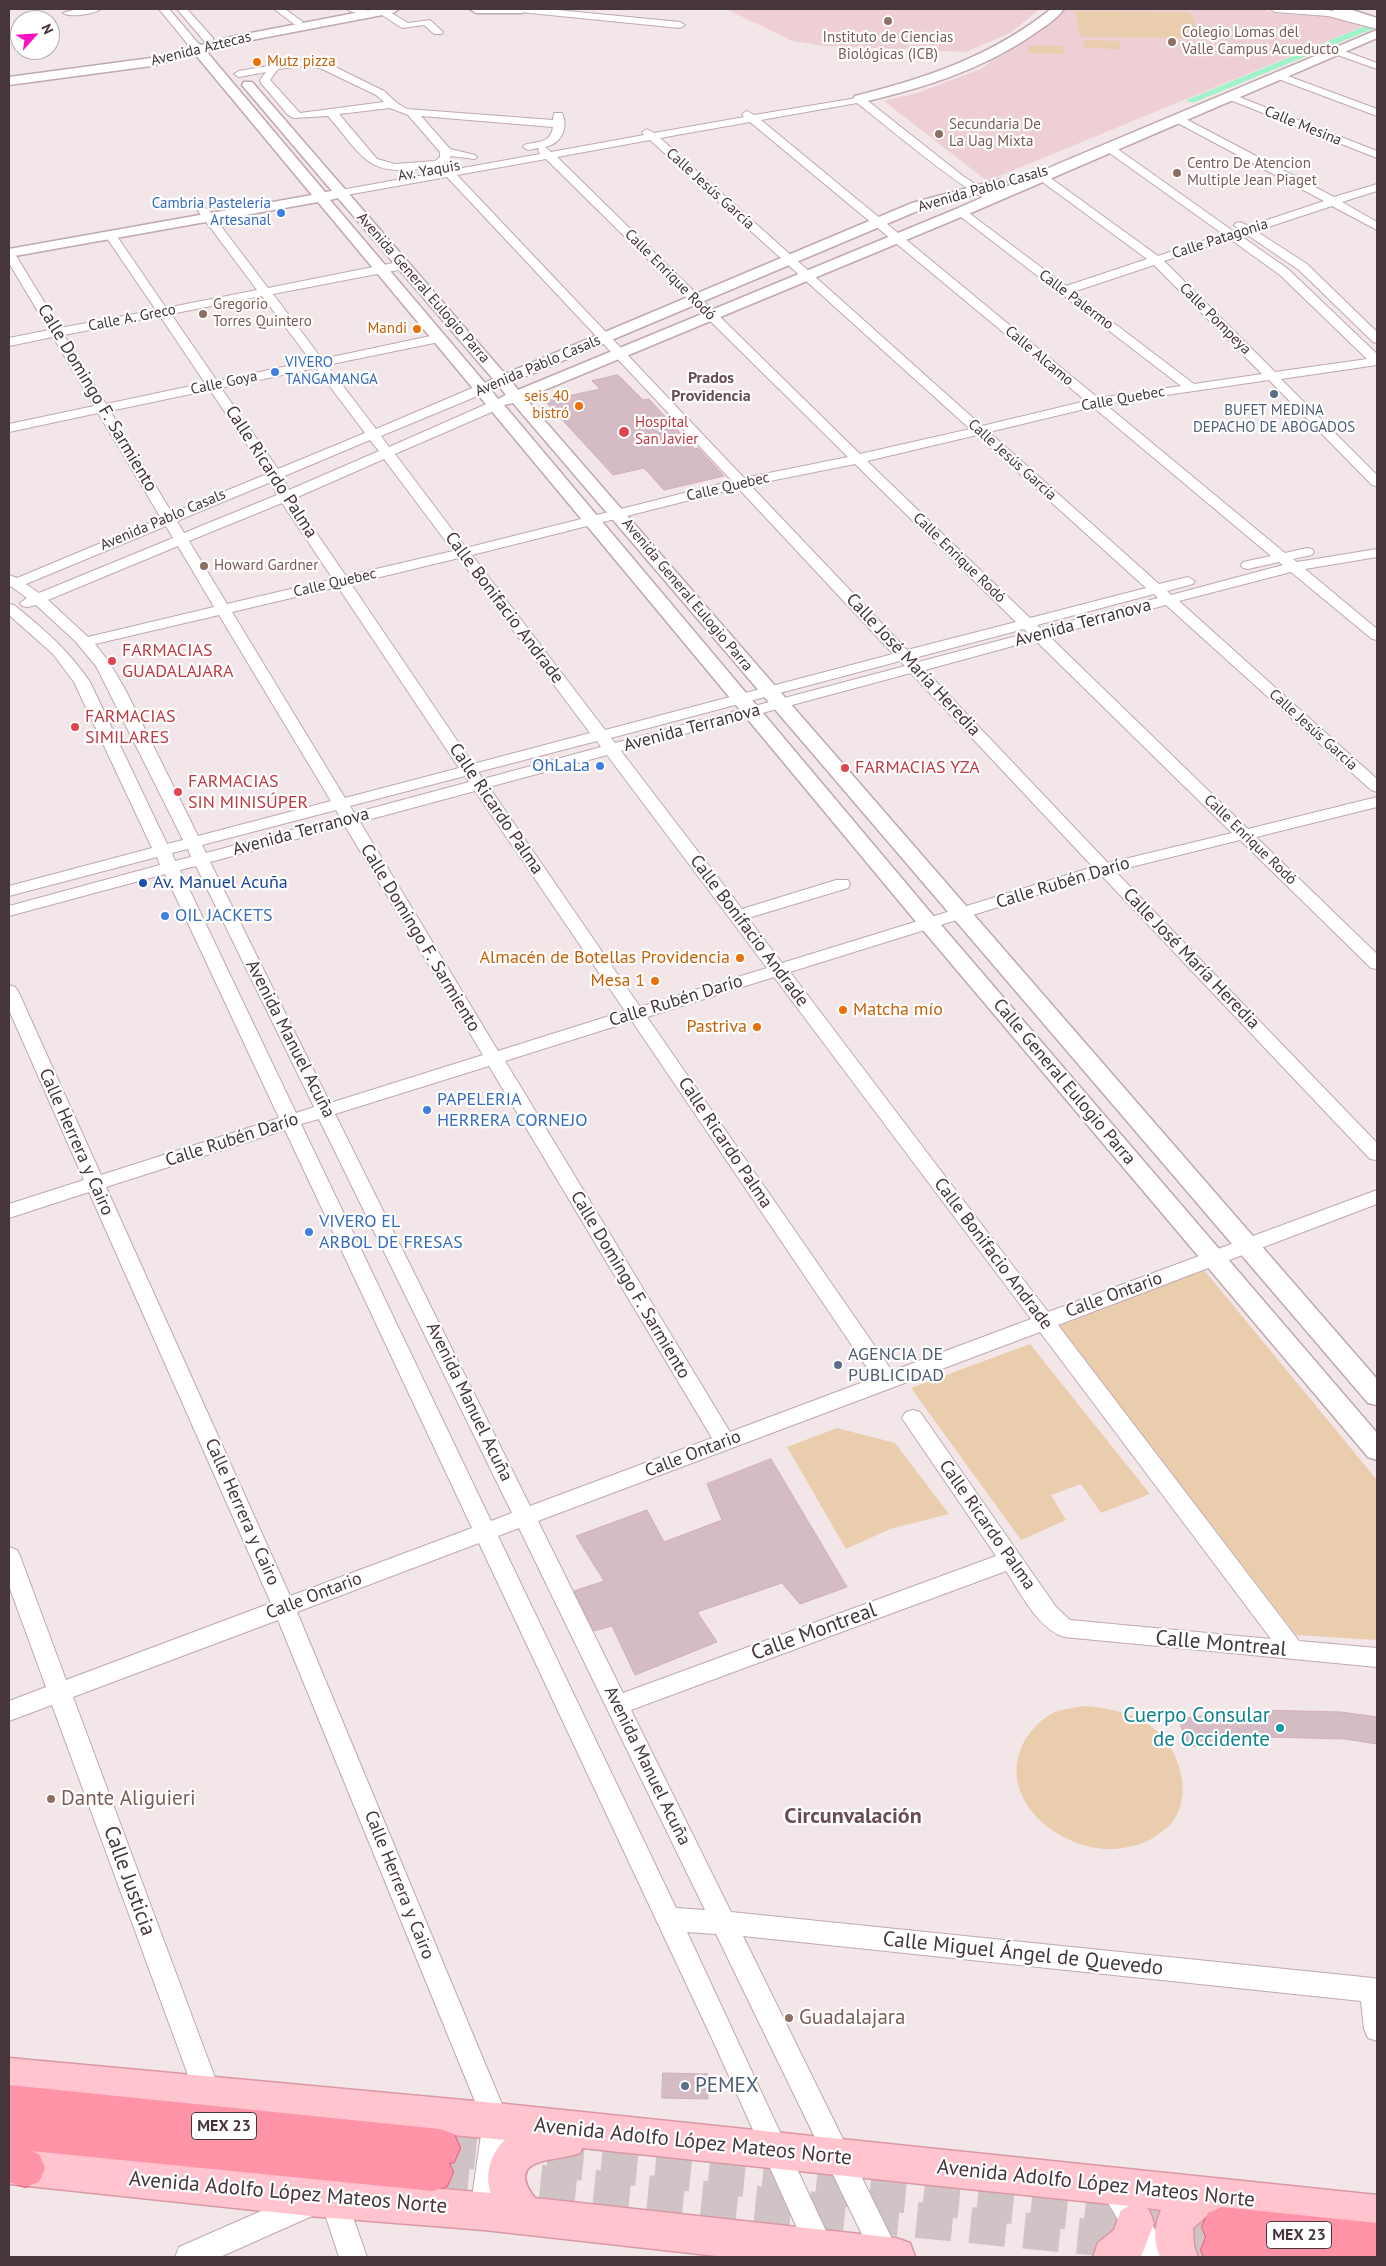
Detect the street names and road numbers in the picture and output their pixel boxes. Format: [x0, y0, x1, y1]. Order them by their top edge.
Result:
street label: Avenida Aztecas [149, 28, 253, 70]
street label: Calle Mesina [1262, 102, 1344, 150]
street label: Calle Jesús García [662, 145, 758, 233]
street label: Av. Yaquis [397, 157, 461, 185]
street label: Avenida Pablo Casals [916, 162, 1050, 216]
street label: Avenida General Eulogio Parra [353, 209, 493, 367]
street label: Calle Patagonia [1170, 215, 1270, 263]
street label: Calle Enrique Rodó [621, 226, 719, 324]
street label: Calle Palermo [1035, 266, 1117, 334]
street label: Calle Pompeya [1175, 279, 1255, 359]
street label: Calle Domingo F. Sarmiento [32, 300, 162, 496]
street label: Calle A. Greco [87, 301, 177, 335]
street label: Calle Alcamo [1001, 322, 1077, 390]
street label: Avenida Pablo Casals [472, 331, 604, 401]
street label: Calle Goya [189, 367, 259, 399]
street label: Calle Quebec [1080, 383, 1166, 415]
street label: Calle Ricardo Palma [220, 402, 322, 542]
street label: Calle Jesús García [964, 416, 1060, 504]
street label: Calle Quebec [685, 469, 771, 505]
street label: Avenida Pablo Casals [97, 485, 229, 555]
street label: Calle Enrique Rodó [909, 509, 1009, 607]
street label: Avenida General Eulogio Parra [618, 515, 756, 675]
street label: Calle Bonifacio Andrade [440, 528, 568, 688]
street label: Calle Quebec [292, 565, 378, 601]
street label: Calle José María Heredia [841, 589, 985, 741]
street label: Avenida Terranova [1012, 594, 1154, 652]
street label: Calle Jesús García [1265, 686, 1361, 774]
street label: Avenida Terranova [621, 699, 763, 757]
street label: Calle Ricardo Palma [444, 739, 548, 879]
street label: Calle Enrique Rodó [1200, 791, 1300, 889]
street label: Avenida Terranova [230, 803, 372, 861]
street label: Calle Domingo F. Sarmiento [355, 840, 485, 1036]
street label: Calle Bonifacio Andrade [685, 851, 813, 1011]
street label: Calle Rubén Darío [994, 852, 1132, 914]
street label: Calle José María Heredia [1118, 884, 1264, 1034]
street label: Avenida Manuel Acuña [241, 956, 339, 1122]
street label: Calle Rubén Darío [607, 970, 745, 1032]
street label: Calle General Eulogio Parra [988, 994, 1140, 1170]
street label: Calle Herrera y Cairo [34, 1065, 118, 1219]
street label: Calle Ricardo Palma [673, 1073, 777, 1213]
street label: Calle Rubén Darío [163, 1108, 301, 1172]
street label: Calle Bonifacio Andrade [929, 1174, 1057, 1334]
street label: Calle Domingo F. Sarmiento [565, 1187, 695, 1383]
street label: Calle Ontario [1063, 1268, 1165, 1322]
street label: Avenida Manuel Acuña [421, 1319, 517, 1485]
street label: Calle Ontario [642, 1426, 744, 1482]
street label: Calle Herrera y Cairo [200, 1435, 284, 1589]
street label: Calle Ricardo Palma [934, 1456, 1040, 1594]
street label: Calle Ontario [263, 1568, 365, 1624]
street label: Calle Montreal [748, 1598, 880, 1666]
street label: Calle Montreal [1154, 1626, 1288, 1662]
street label: Avenida Manuel Acuña [599, 1683, 695, 1849]
street label: Calle Herrera y Cairo [359, 1807, 439, 1963]
street label: Calle Justicia [97, 1823, 161, 1939]
street label: Calle Miguel Ángel de Quevedo [882, 1927, 1164, 1981]
road number: MEX 23 [192, 2112, 256, 2140]
street label: Avenida Adolfo López Mateos Norte [533, 2113, 853, 2171]
street label: Avenida Adolfo López Mateos Norte [936, 2155, 1256, 2213]
street label: Avenida Adolfo López Mateos Norte [128, 2167, 448, 2219]
road number: MEX 23 [1266, 2222, 1332, 2248]

